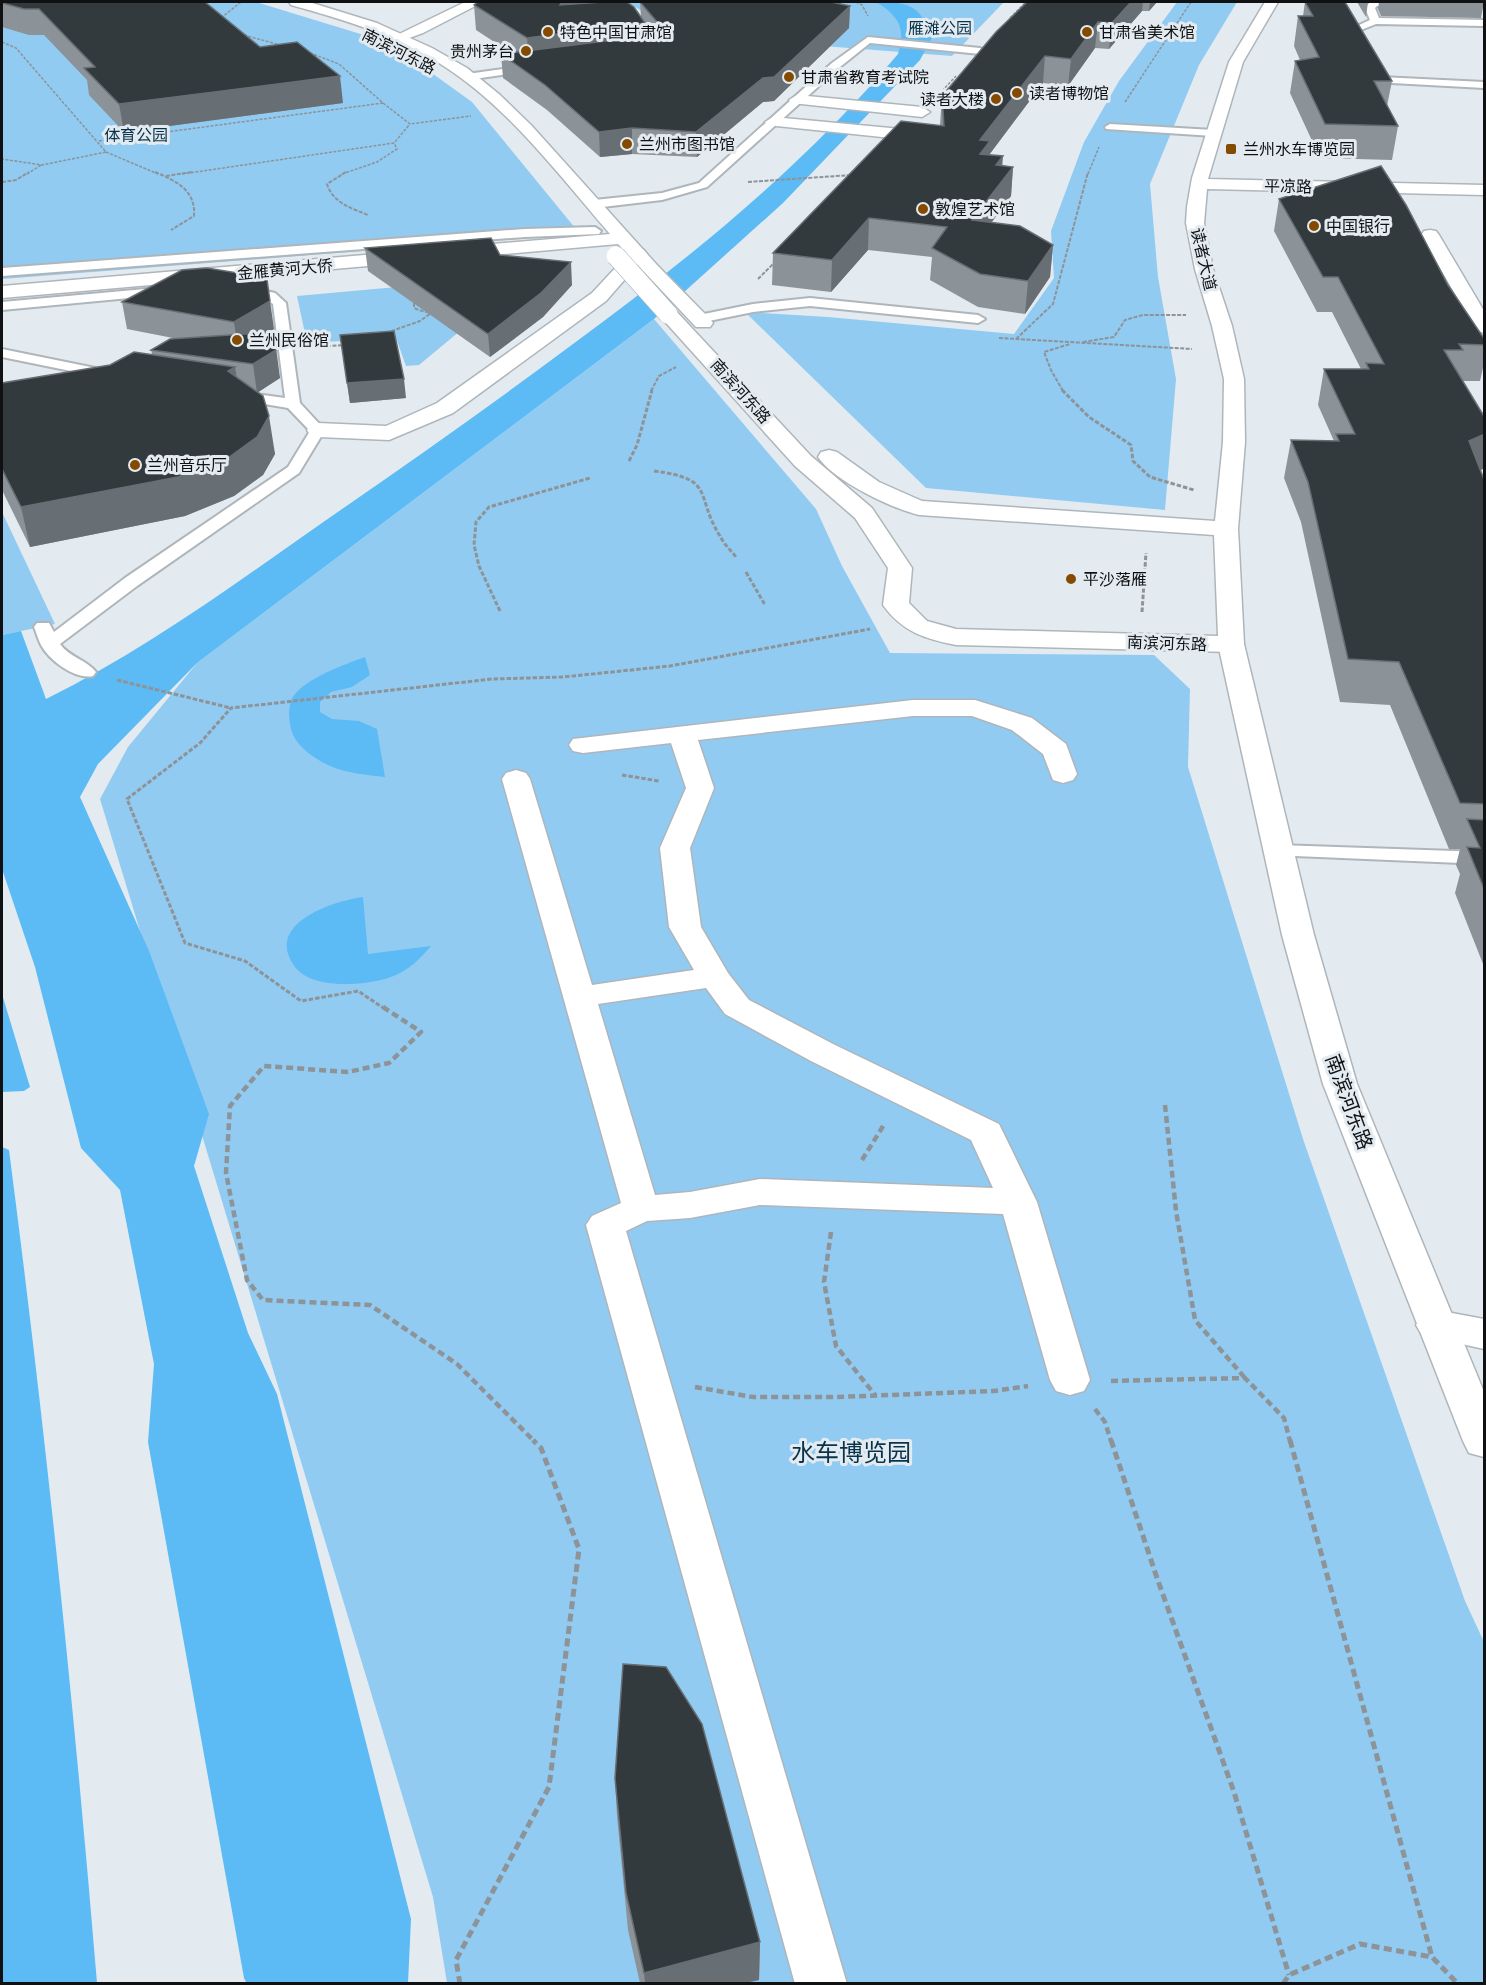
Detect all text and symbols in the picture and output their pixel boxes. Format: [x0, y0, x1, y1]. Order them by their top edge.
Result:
park label: 雁滩公园 [908, 18, 972, 38]
place label: 特色中国甘肃馆 [560, 22, 672, 42]
place label: 甘肃省美术馆 [1099, 22, 1195, 42]
street label: 南滨河东路 [359, 24, 439, 78]
marker: 特色中国甘肃馆 [541, 25, 555, 39]
marker: 甘肃省美术馆 [1080, 25, 1094, 39]
place label: 贵州茅台 [450, 41, 514, 61]
marker: 贵州茅台 [519, 44, 533, 58]
place label: 甘肃省教育考试院 [801, 67, 929, 87]
marker: 甘肃省教育考试院 [782, 70, 796, 84]
place label: 读者博物馆 [1029, 83, 1109, 103]
marker: 读者博物馆 [1010, 86, 1024, 100]
place label: 读者大楼 [920, 89, 984, 109]
marker: 读者大楼 [989, 92, 1003, 106]
park label: 体育公园 [104, 125, 168, 145]
place label: 兰州市图书馆 [639, 134, 735, 154]
marker: 兰州市图书馆 [620, 137, 634, 151]
place label: 兰州水车博览园 [1243, 139, 1355, 159]
marker: 兰州水车博览园 [1224, 142, 1238, 156]
street label: 平凉路 [1264, 176, 1312, 196]
place label: 敦煌艺术馆 [935, 199, 1015, 219]
marker: 敦煌艺术馆 [916, 202, 930, 216]
place label: 中国银行 [1326, 216, 1390, 236]
marker: 中国银行 [1307, 219, 1321, 233]
street label: 读者大道 [1187, 226, 1221, 292]
street label: 金雁黄河大侨 [236, 255, 334, 283]
place label: 兰州民俗馆 [249, 330, 329, 350]
marker: 兰州民俗馆 [230, 333, 244, 347]
street label: 南滨河东路 [707, 355, 775, 427]
place label: 兰州音乐厅 [147, 455, 227, 475]
marker: 兰州音乐厅 [128, 458, 142, 472]
place label: 平沙落雁 [1083, 569, 1147, 589]
marker: 平沙落雁 [1064, 572, 1078, 586]
street label: 南滨河东路 [1127, 632, 1207, 654]
street label: 南滨河东路 [1320, 1051, 1378, 1153]
park label: 水车博览园 [791, 1437, 911, 1468]

